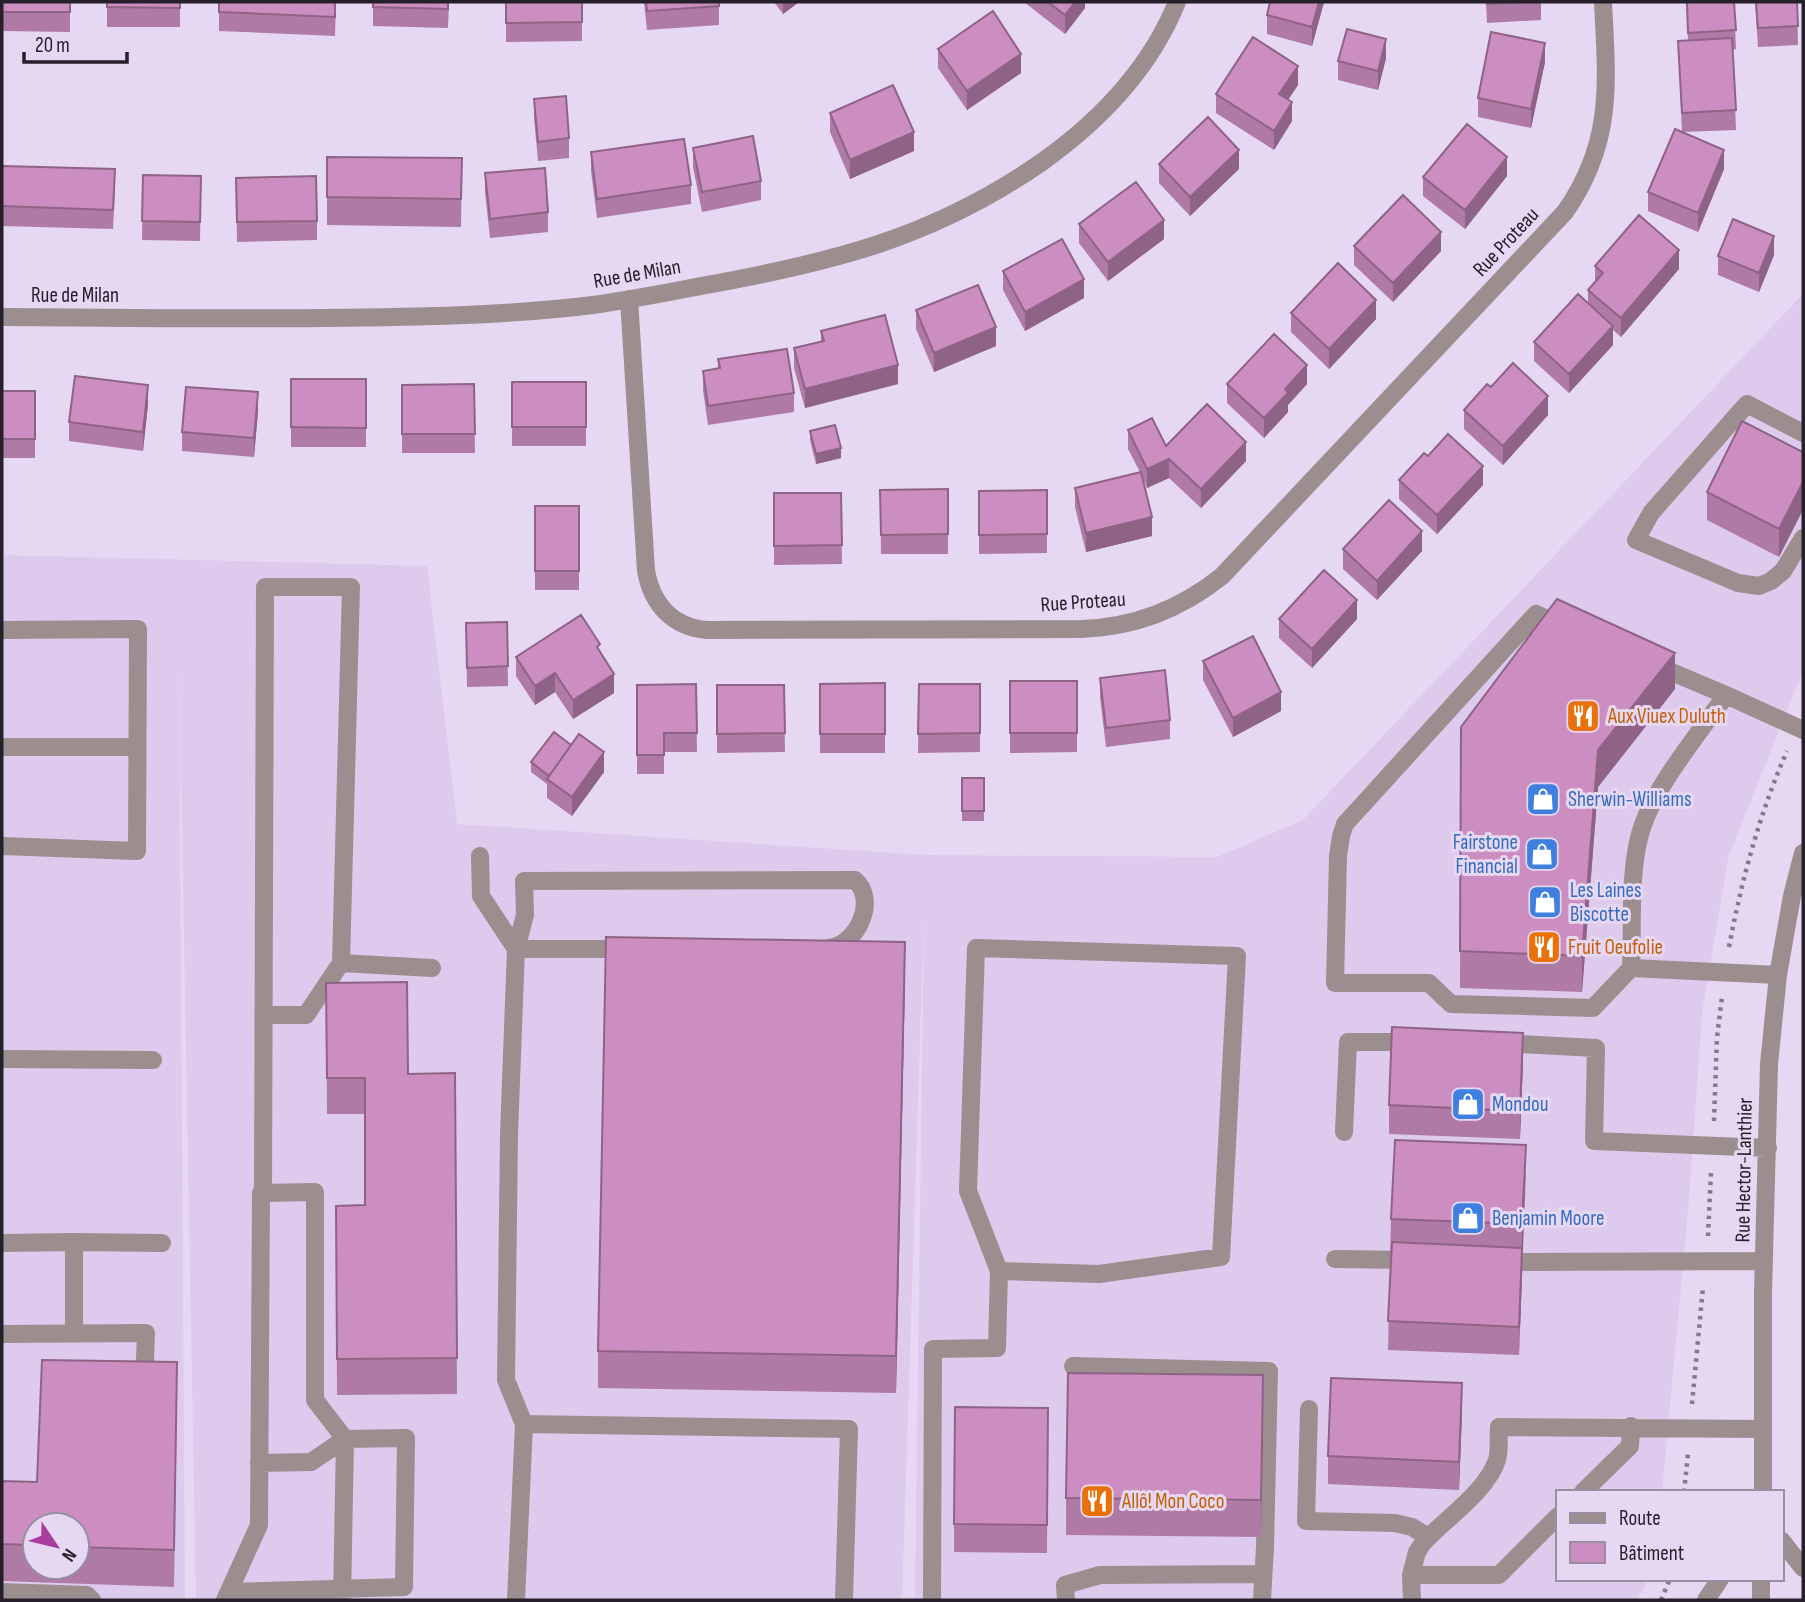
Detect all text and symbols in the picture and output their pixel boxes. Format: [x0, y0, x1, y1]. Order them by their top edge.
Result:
scale bar [24, 21, 128, 65]
text: 20 m [35, 33, 70, 58]
street label: Rue Proteau [1468, 202, 1544, 282]
street label: Rue de Milan [591, 254, 683, 294]
street label: Rue de Milan [31, 283, 119, 308]
street label: Rue Proteau [1040, 587, 1126, 617]
restaurant icon: Aux Viuex Duluth [1564, 697, 1602, 735]
place label: Aux Viuex Duluth [1607, 704, 1726, 729]
shop icon: Sherwin-Williams [1524, 780, 1562, 818]
place label: Sherwin-Williams [1568, 787, 1691, 812]
place label: Fairstone Financial [1453, 830, 1518, 879]
shop icon: Fairstone Financial [1523, 835, 1561, 873]
place label: Les Laines Biscotte [1570, 878, 1642, 927]
shop icon: Les Laines Biscotte [1526, 883, 1564, 921]
restaurant icon: Fruit Oeufolie [1525, 928, 1563, 966]
place label: Fruit Oeufolie [1568, 935, 1663, 960]
shop icon: Mondou [1449, 1085, 1487, 1123]
place label: Mondou [1492, 1092, 1548, 1117]
street label: Rue Hector-Lanthier [1730, 1097, 1758, 1243]
shop icon: Benjamin Moore [1449, 1199, 1487, 1237]
place label: Benjamin Moore [1492, 1206, 1604, 1231]
restaurant icon: Allô! Mon Coco [1078, 1482, 1116, 1520]
place label: Allô! Mon Coco [1121, 1489, 1224, 1514]
legend [1556, 1490, 1784, 1581]
text: Route [1619, 1506, 1661, 1531]
north arrow [21, 1511, 91, 1581]
text: Bâtiment [1619, 1541, 1684, 1566]
text: N [56, 1544, 81, 1566]

